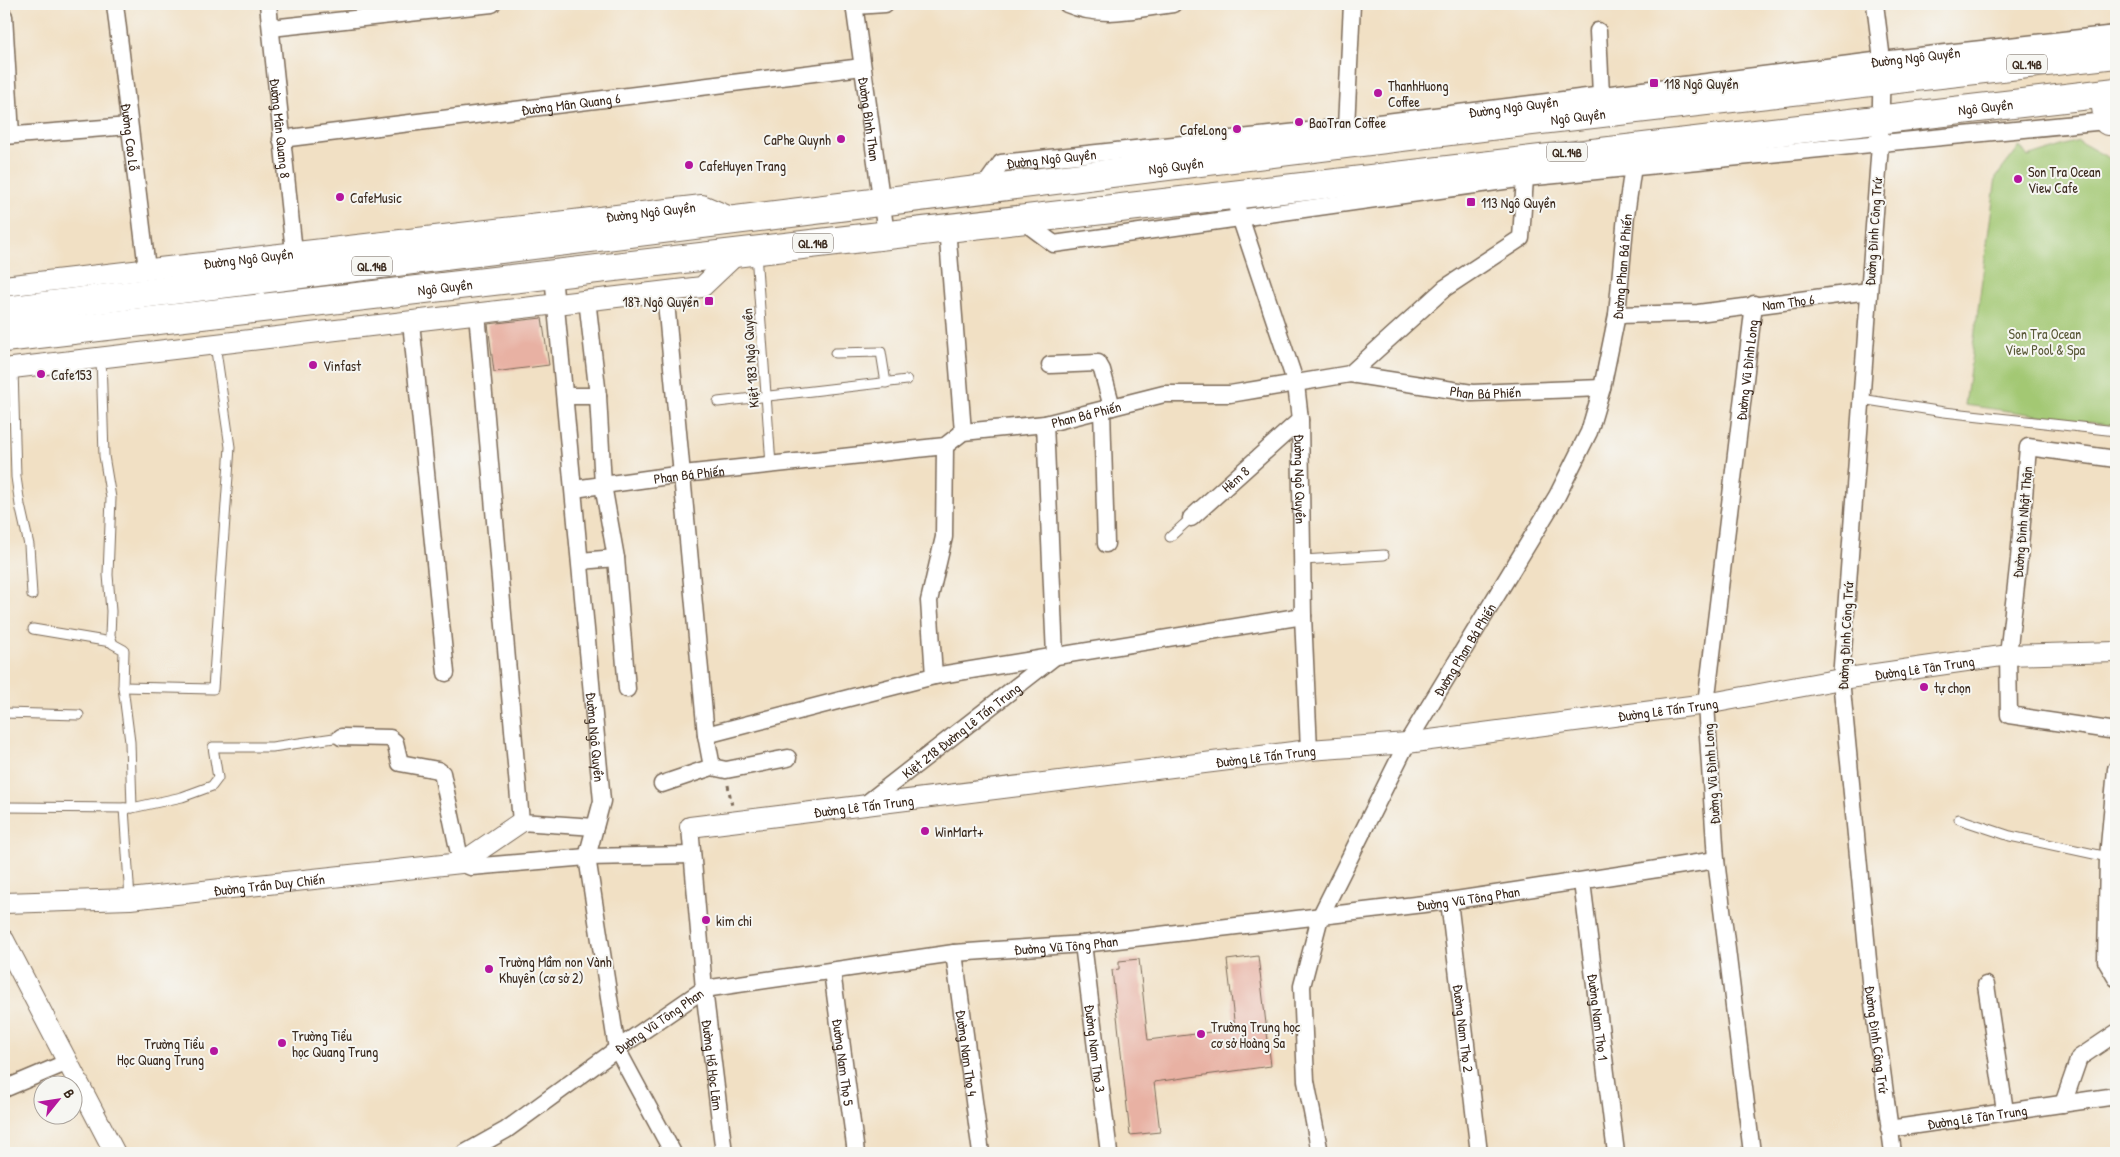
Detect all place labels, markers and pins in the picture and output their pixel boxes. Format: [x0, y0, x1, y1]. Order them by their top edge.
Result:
place label: 118 Ngô Quyền [1664, 74, 1739, 94]
place label: ThanhHuong Coffee [1388, 76, 1448, 111]
marker: 118 Ngô Quyền [1648, 77, 1660, 89]
marker: ThanhHuong Coffee [1372, 87, 1384, 99]
place label: BaoTran Coffee [1309, 113, 1386, 132]
marker: BaoTran Coffee [1293, 116, 1305, 128]
place label: CafeLong [1180, 120, 1227, 140]
marker: CafeLong [1231, 123, 1243, 135]
place label: CaPhe Quynh [764, 130, 831, 150]
marker: CaPhe Quynh [835, 133, 847, 145]
place label: CafeHuyen Trang [699, 156, 786, 176]
marker: CafeHuyen Trang [683, 159, 695, 171]
place label: Son Tra Ocean View Cafe [2028, 162, 2101, 197]
marker: Son Tra Ocean View Cafe [2012, 173, 2024, 185]
place label: CafeMusic [350, 188, 402, 207]
marker: CafeMusic [334, 191, 346, 203]
place label: 113 Ngô Quyền [1481, 193, 1556, 213]
marker: 113 Ngô Quyền [1465, 196, 1477, 208]
place label: 187 Ngô Quyền [623, 292, 699, 312]
marker: 187 Ngô Quyền [703, 295, 715, 307]
place label: Vinfast [323, 356, 361, 375]
marker: Vinfast [307, 359, 319, 371]
place label: Cafe153 [51, 365, 92, 384]
marker: Cafe153 [35, 368, 47, 380]
place label: tự chọn [1934, 678, 1971, 697]
marker: tự chọn [1918, 681, 1930, 693]
place label: WinMart+ [935, 822, 984, 841]
marker: WinMart+ [919, 825, 931, 837]
place label: kim chi [716, 911, 752, 930]
marker: kim chi [700, 914, 712, 926]
place label: Trường Mầm non Vành Khuyên (cơ sở 2) [499, 952, 612, 988]
marker: Trường Mầm non Vành Khuyên (cơ sở 2) [483, 963, 495, 975]
place label: Trường Trung học cơ sở Hoàng Sa [1211, 1017, 1301, 1053]
place label: Trường Tiểu học Quang Trung [292, 1026, 378, 1062]
marker: Trường Trung học cơ sở Hoàng Sa [1195, 1028, 1207, 1040]
place label: Trường Tiểu Học Quang Trung [117, 1034, 204, 1070]
marker: Trường Tiểu học Quang Trung [276, 1037, 288, 1049]
marker: Trường Tiểu Học Quang Trung [208, 1045, 220, 1057]

